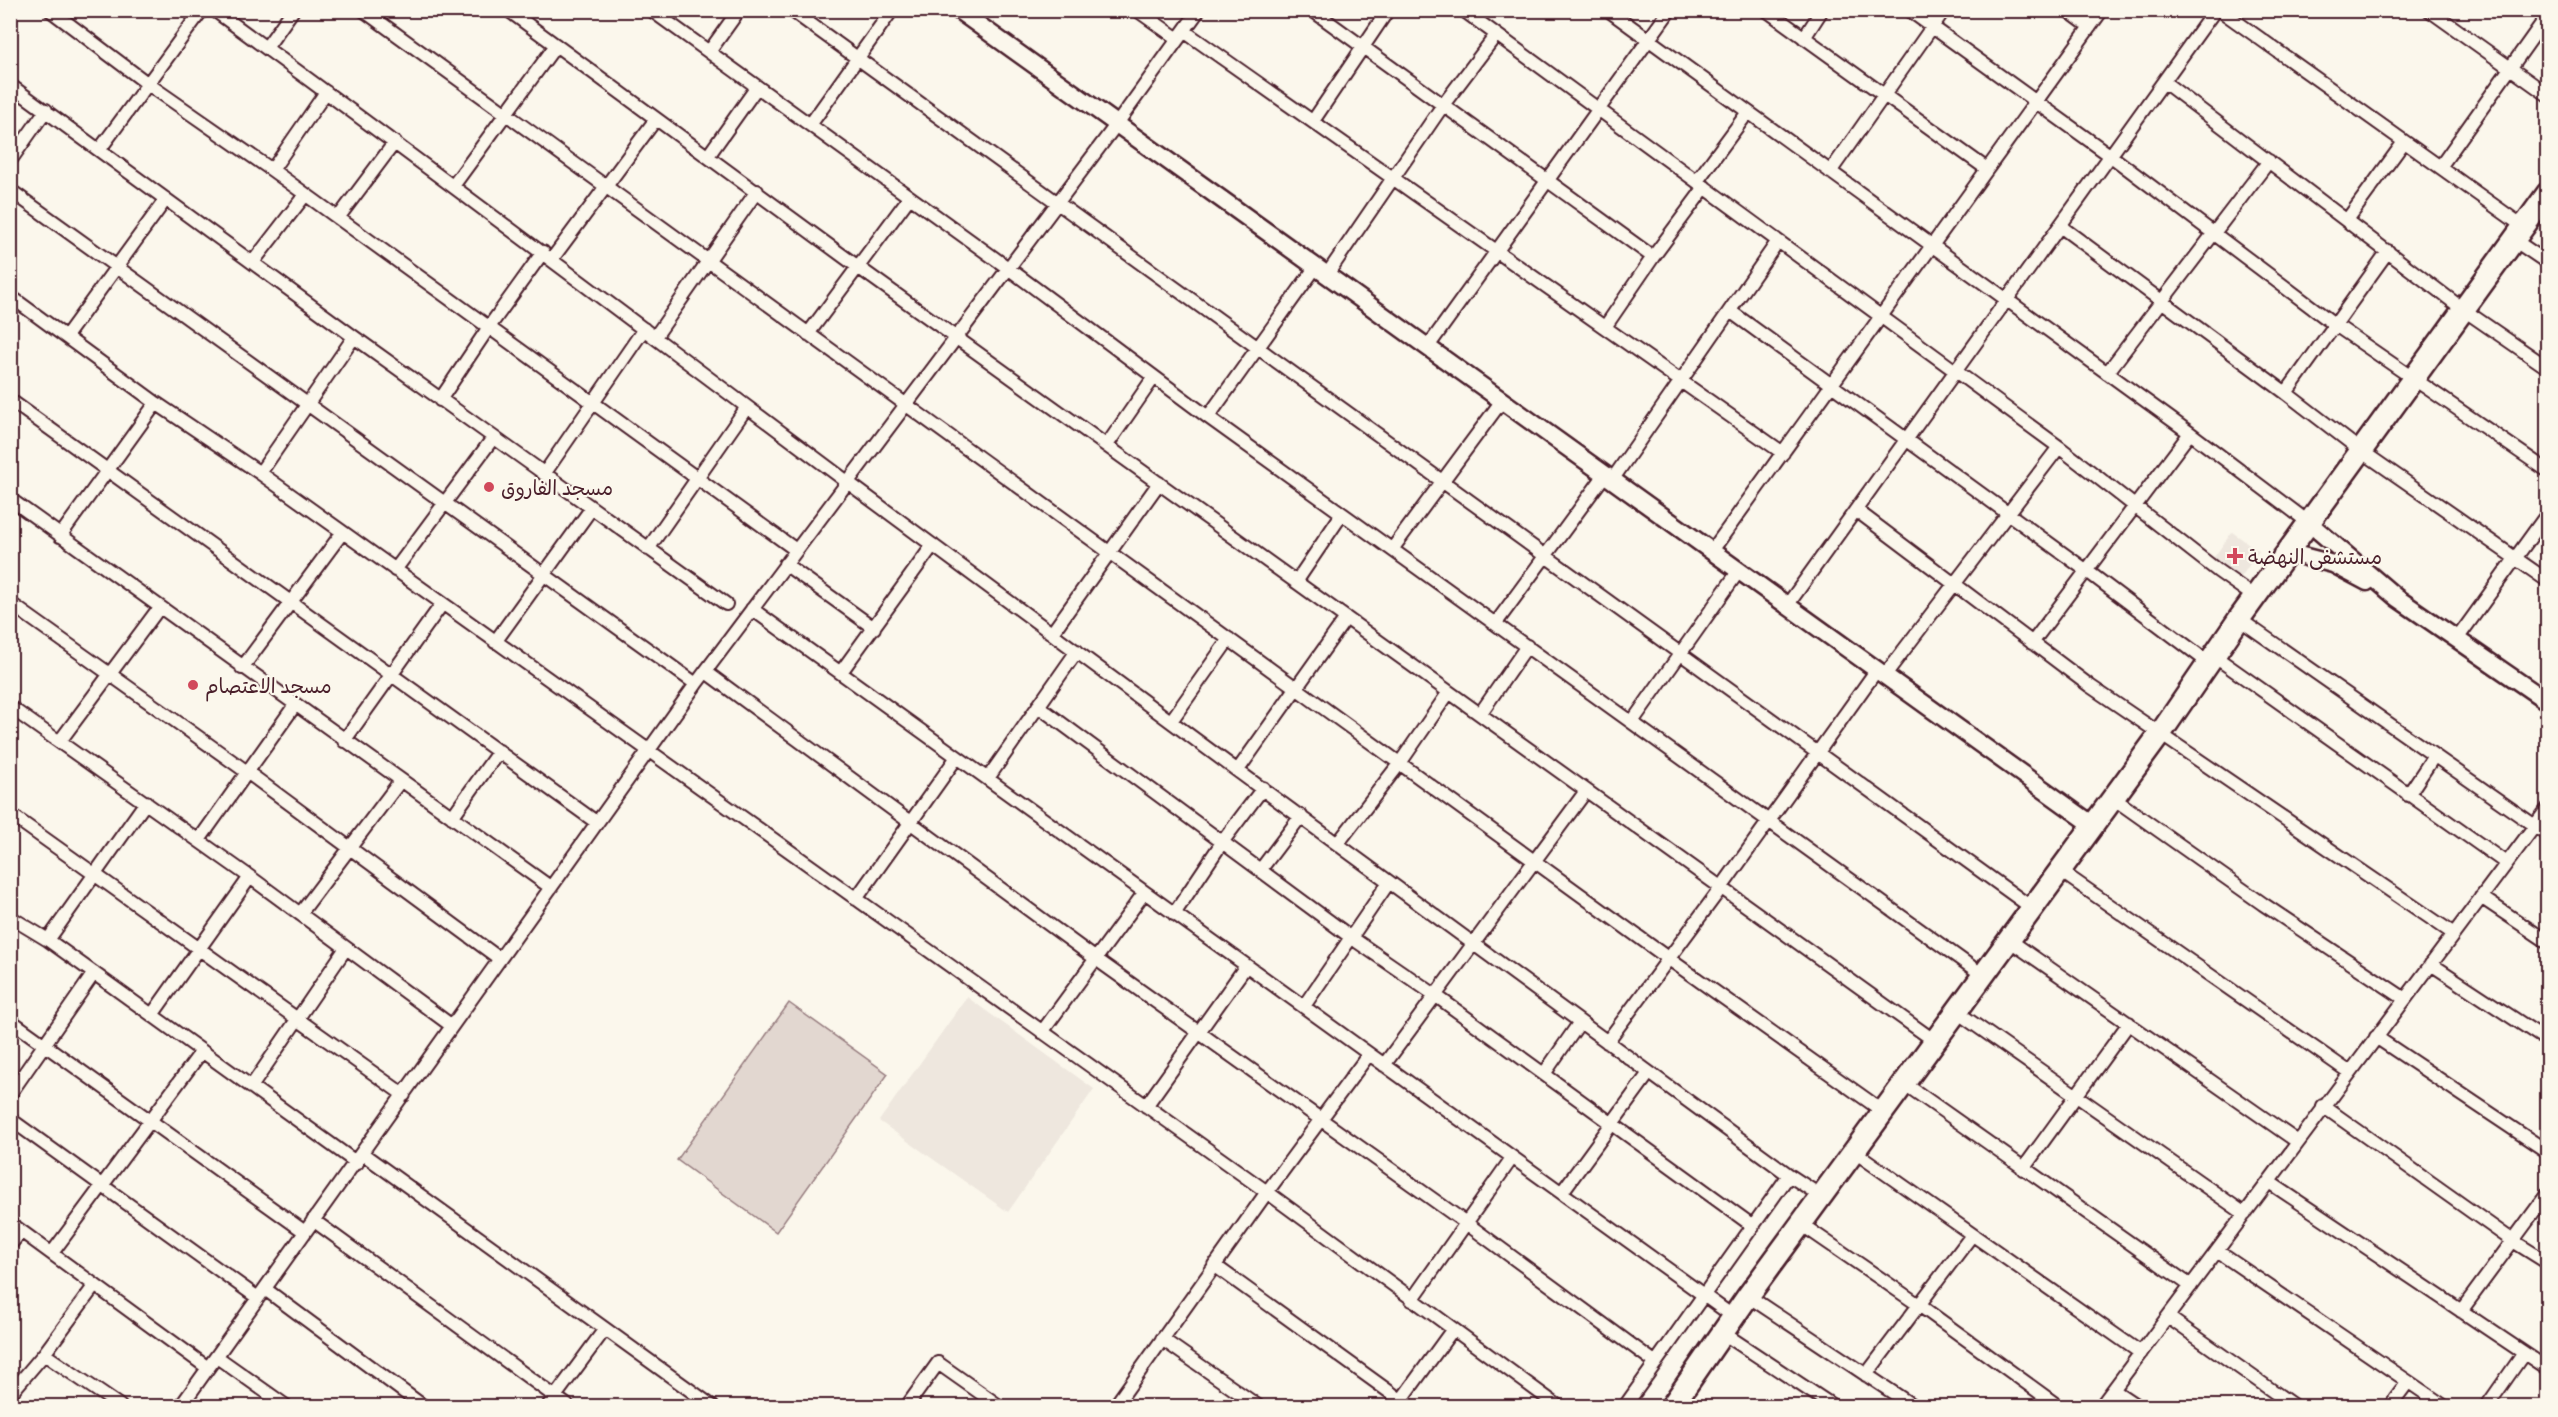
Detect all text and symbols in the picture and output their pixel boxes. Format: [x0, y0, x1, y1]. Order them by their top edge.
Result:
place label: مسجد الفاروق [501, 474, 613, 501]
marker: مسجد الفاروق [482, 480, 496, 494]
place label: مستشفى النهضة [2248, 543, 2382, 570]
marker: مستشفى النهضة [2226, 547, 2244, 565]
place label: مسجد الاعتصام [205, 672, 332, 702]
marker: مسجد الاعتصام [186, 678, 200, 692]

